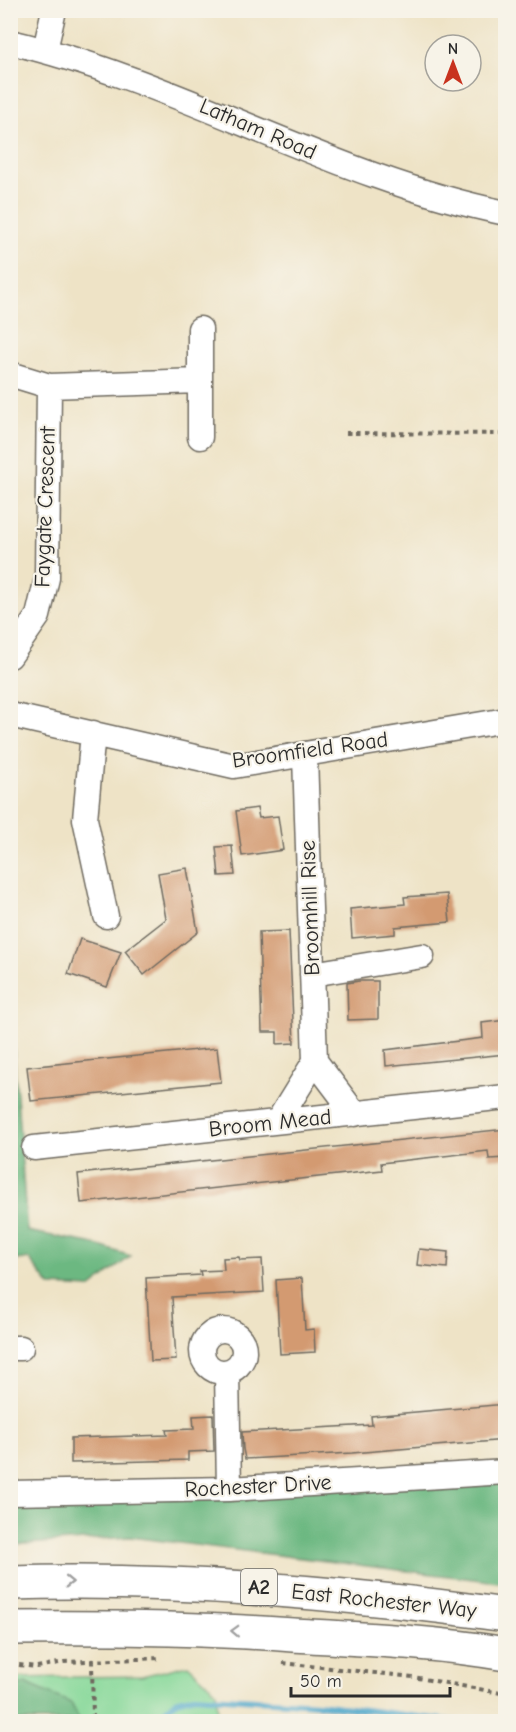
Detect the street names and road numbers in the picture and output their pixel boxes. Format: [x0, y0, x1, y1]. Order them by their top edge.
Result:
street label: Latham Road [196, 93, 320, 165]
street label: Faygate Crescent [29, 425, 61, 588]
street label: Broomfield Road [230, 726, 390, 774]
street label: Broomhill Rise [295, 840, 325, 976]
street label: Broom Mead [207, 1104, 333, 1142]
street label: Rochester Drive [184, 1469, 332, 1503]
road number: A2 [241, 1569, 277, 1605]
street label: East Rochester Way [290, 1578, 478, 1624]

